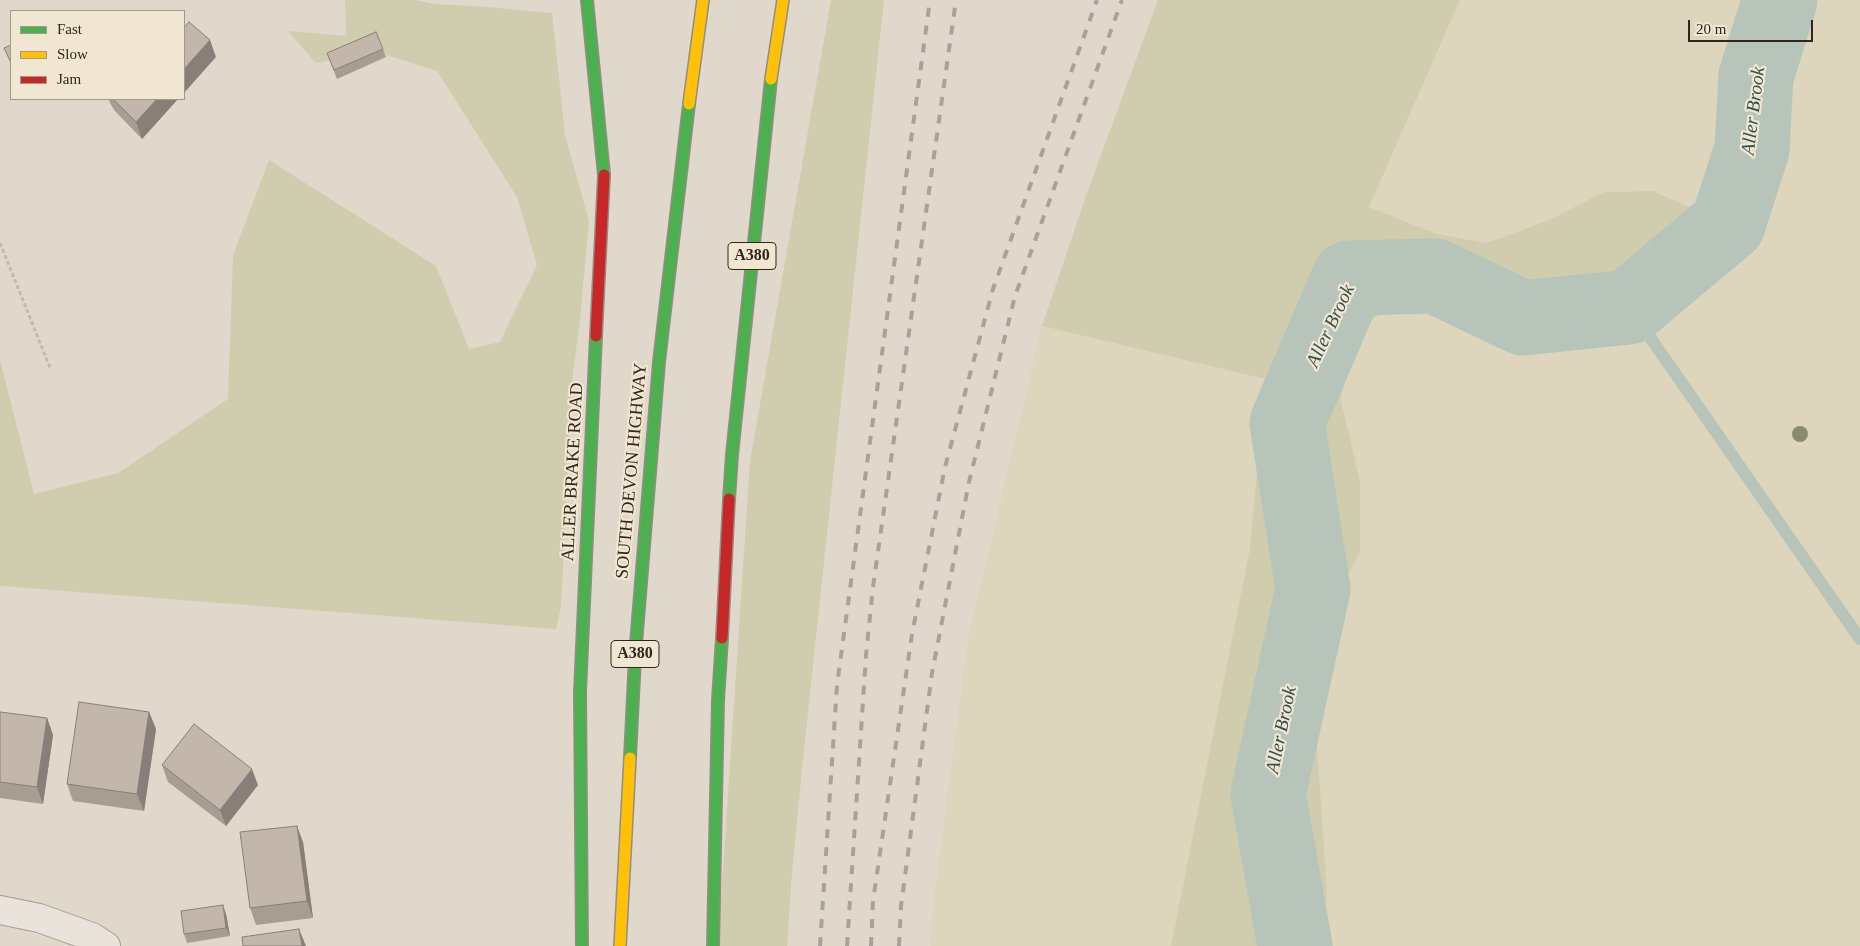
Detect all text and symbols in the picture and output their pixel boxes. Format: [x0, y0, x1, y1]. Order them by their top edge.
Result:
legend [10, 10, 185, 100]
scale bar [1690, 10, 1815, 42]
text: Fast [57, 21, 82, 37]
text: 20 m [1696, 21, 1726, 37]
text: Slow [57, 46, 88, 62]
water label: Aller Brook [1737, 66, 1771, 156]
text: Jam [57, 71, 81, 87]
road number: A380 [728, 242, 776, 270]
water label: Aller Brook [1302, 281, 1360, 371]
street label: SOUTH DEVON HIGHWAY [612, 362, 652, 580]
street label: ALLER BRAKE ROAD [558, 382, 588, 562]
road number: A380 [611, 641, 659, 668]
water label: Aller Brook [1262, 684, 1302, 776]

